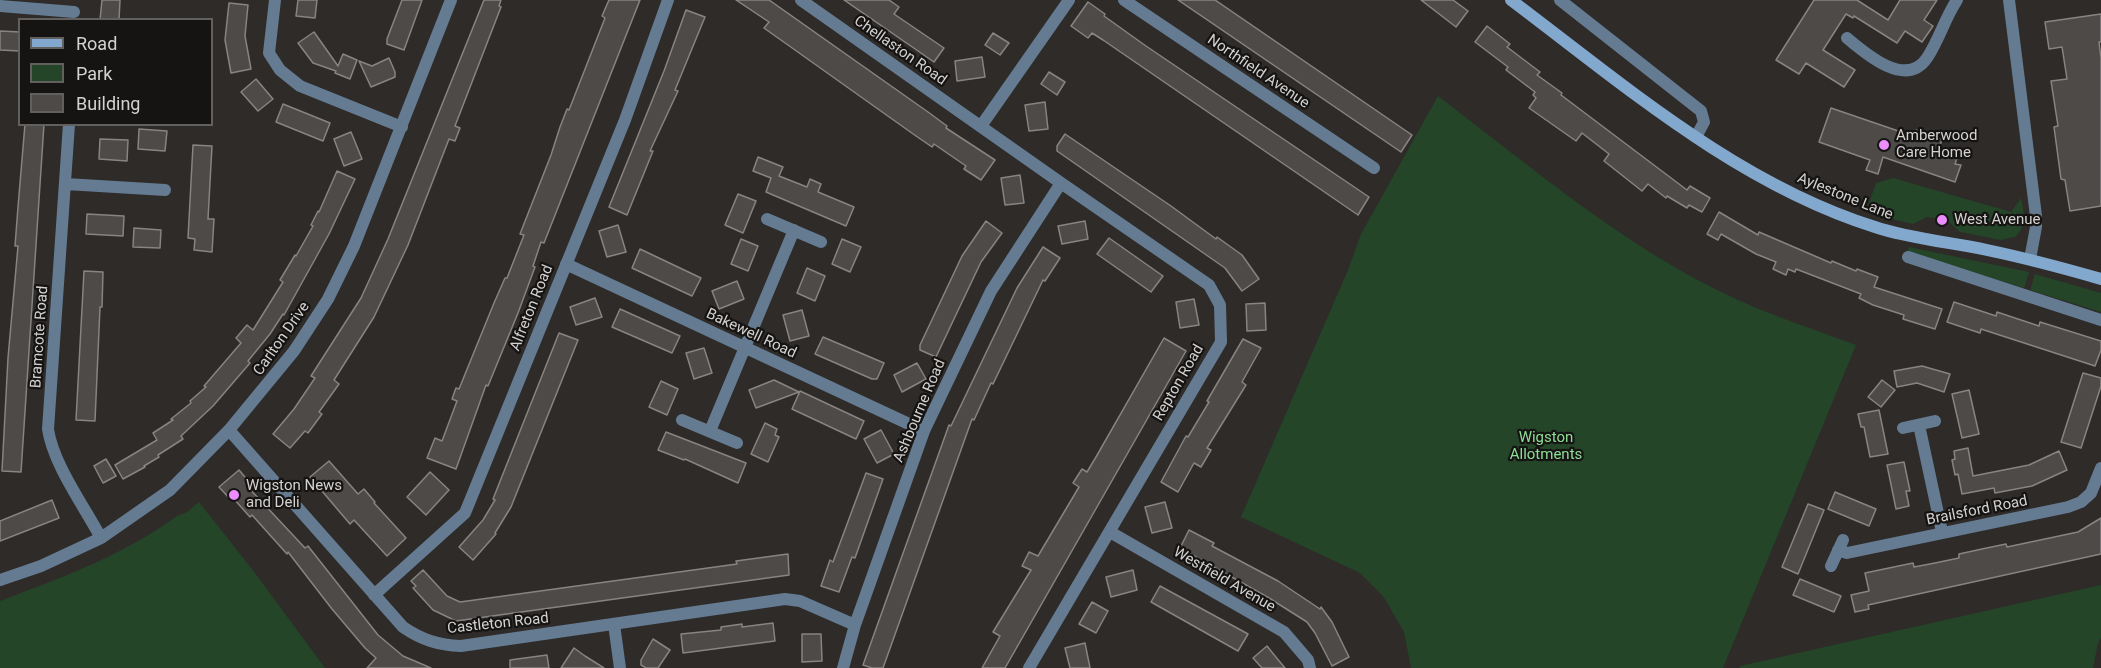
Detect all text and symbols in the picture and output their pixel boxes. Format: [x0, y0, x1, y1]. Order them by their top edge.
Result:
street label: Chellaston Road [850, 12, 950, 90]
legend [18, 18, 213, 126]
street label: Northfield Avenue [1204, 31, 1312, 113]
text: Road [76, 33, 117, 54]
text: Park [76, 63, 112, 84]
text: Building [76, 93, 140, 114]
place label: Amberwood Care Home [1896, 127, 1977, 162]
marker: Amberwood Care Home [1877, 138, 1891, 152]
street label: Aylestone Lane [1795, 170, 1895, 224]
place label: West Avenue [1954, 211, 2040, 229]
marker: West Avenue [1935, 213, 1949, 227]
street label: Alfreton Road [507, 262, 557, 354]
street label: Bramcote Road [27, 285, 53, 389]
street label: Carlton Drive [250, 299, 314, 379]
street label: Bakewell Road [703, 305, 799, 363]
street label: Repton Road [1150, 342, 1208, 424]
street label: Ashbourne Road [890, 357, 950, 465]
park label: Wigston Allotments [1510, 429, 1582, 464]
place label: Wigston News and Deli [246, 477, 342, 512]
marker: Wigston News and Deli [227, 488, 241, 502]
street label: Brailsford Road [1925, 492, 2029, 530]
street label: Westfield Avenue [1170, 543, 1278, 617]
street label: Castleton Road [446, 610, 550, 638]

